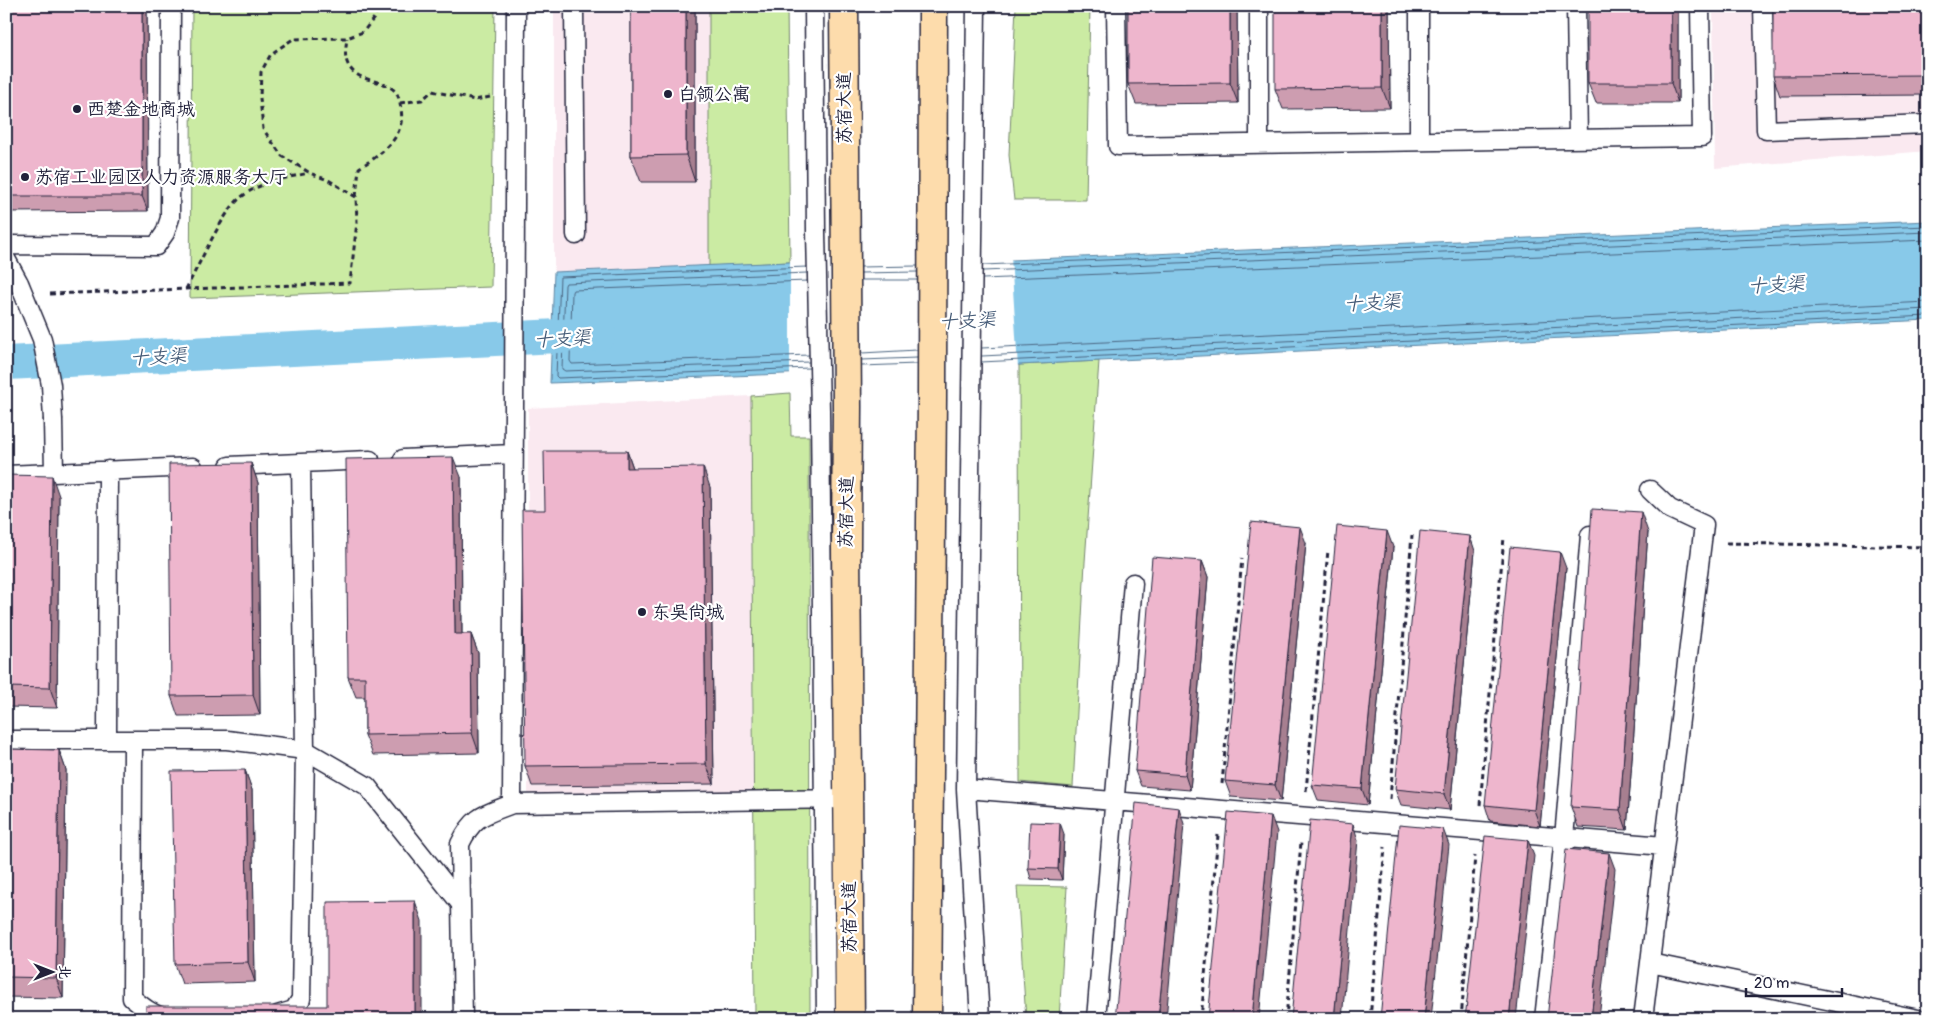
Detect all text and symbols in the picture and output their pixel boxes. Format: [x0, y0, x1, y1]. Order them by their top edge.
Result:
street label: 苏宿大道 [833, 72, 856, 144]
place label: 白领公寓 [678, 83, 750, 106]
marker: 白领公寓 [662, 88, 674, 100]
place label: 西楚金地商城 [87, 98, 195, 121]
marker: 西楚金地商城 [71, 103, 83, 115]
place label: 苏宿工业园区人力资源服务大厅 [35, 166, 287, 189]
marker: 苏宿工业园区人力资源服务大厅 [19, 171, 31, 183]
water label: 十支渠 [1747, 271, 1807, 298]
water label: 十支渠 [1343, 289, 1403, 316]
water label: 十支渠 [938, 307, 998, 334]
water label: 十支渠 [533, 325, 593, 352]
water label: 十支渠 [129, 343, 189, 370]
street label: 苏宿大道 [834, 476, 859, 548]
place label: 东吴尚城 [652, 601, 724, 624]
marker: 东吴尚城 [636, 606, 648, 618]
street label: 苏宿大道 [838, 881, 861, 953]
north arrow [28, 948, 78, 998]
text: 北 [56, 965, 73, 979]
scale bar [1746, 965, 1843, 997]
text: 20 m [1754, 974, 1789, 993]

